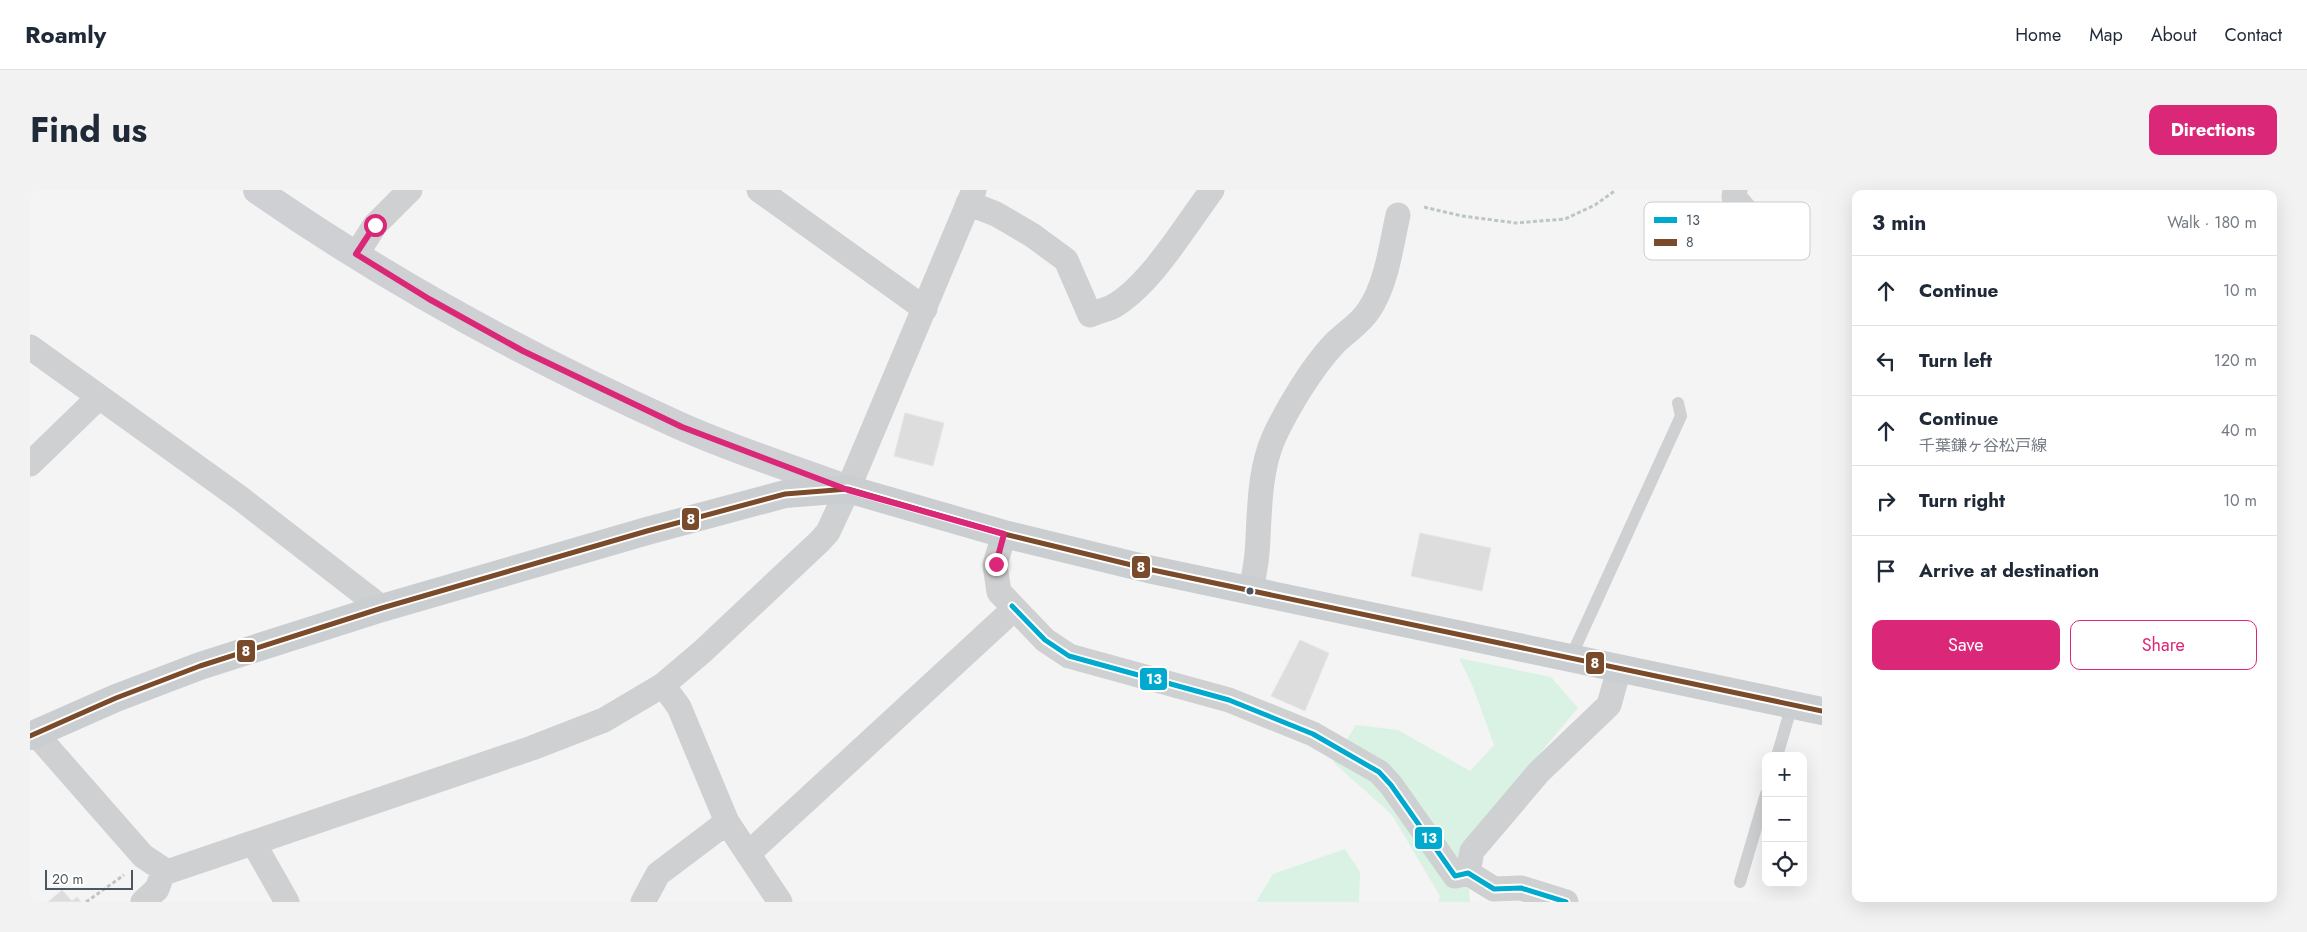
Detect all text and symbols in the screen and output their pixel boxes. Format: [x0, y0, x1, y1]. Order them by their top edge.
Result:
text: Roamly [25, 17, 106, 52]
text: Home [2015, 22, 2061, 48]
text: Map [2089, 22, 2123, 48]
text: About [2151, 22, 2196, 48]
text: Contact [2224, 22, 2282, 48]
text: Find us [30, 105, 147, 155]
button: Directions [2149, 105, 2277, 155]
legend [1644, 202, 1810, 260]
text: 3 min [1872, 208, 1926, 238]
text: 13 [1686, 210, 1700, 230]
text: Walk · 180 m [2167, 211, 2257, 234]
route start [364, 214, 387, 237]
text: 8 [1686, 232, 1694, 252]
icon: ahead [1872, 277, 1900, 305]
text: Continue [1919, 277, 1998, 304]
text: 10 m [2223, 279, 2257, 302]
icon: left [1872, 347, 1900, 375]
text: Turn left [1919, 347, 1992, 374]
text: 120 m [2214, 349, 2257, 372]
text: Continue [1919, 405, 1998, 432]
icon: ahead [1872, 417, 1900, 445]
text: 40 m [2221, 419, 2257, 442]
text: 千葉鎌ヶ谷松戸線 [1919, 434, 2047, 457]
icon: right [1872, 487, 1900, 515]
text: Turn right [1919, 487, 2005, 514]
text: 10 m [2223, 489, 2257, 512]
line badge: 8 [681, 507, 700, 531]
text: 8 [687, 509, 696, 529]
route end [985, 553, 1008, 576]
line badge: 8 [1131, 555, 1151, 579]
text: 8 [1137, 557, 1146, 577]
icon: arrive [1872, 557, 1900, 585]
text: Arrive at destination [1919, 557, 2099, 584]
unlabelled marker [1245, 586, 1255, 596]
button: Save [1872, 620, 2060, 670]
button: Share [2070, 620, 2257, 670]
line badge: 8 [236, 639, 256, 663]
text: 8 [242, 641, 251, 661]
line badge: 8 [1585, 651, 1605, 675]
text: 8 [1591, 653, 1600, 673]
line badge: 13 [1139, 667, 1168, 691]
text: 13 [1146, 669, 1162, 689]
map controls [1762, 752, 1807, 887]
button: + [1762, 752, 1807, 797]
button: − [1762, 797, 1807, 842]
line badge: 13 [1414, 826, 1443, 850]
text: 13 [1421, 828, 1437, 848]
button: locate [1762, 842, 1807, 887]
scale bar [45, 867, 132, 890]
text: 20 m [52, 869, 84, 889]

